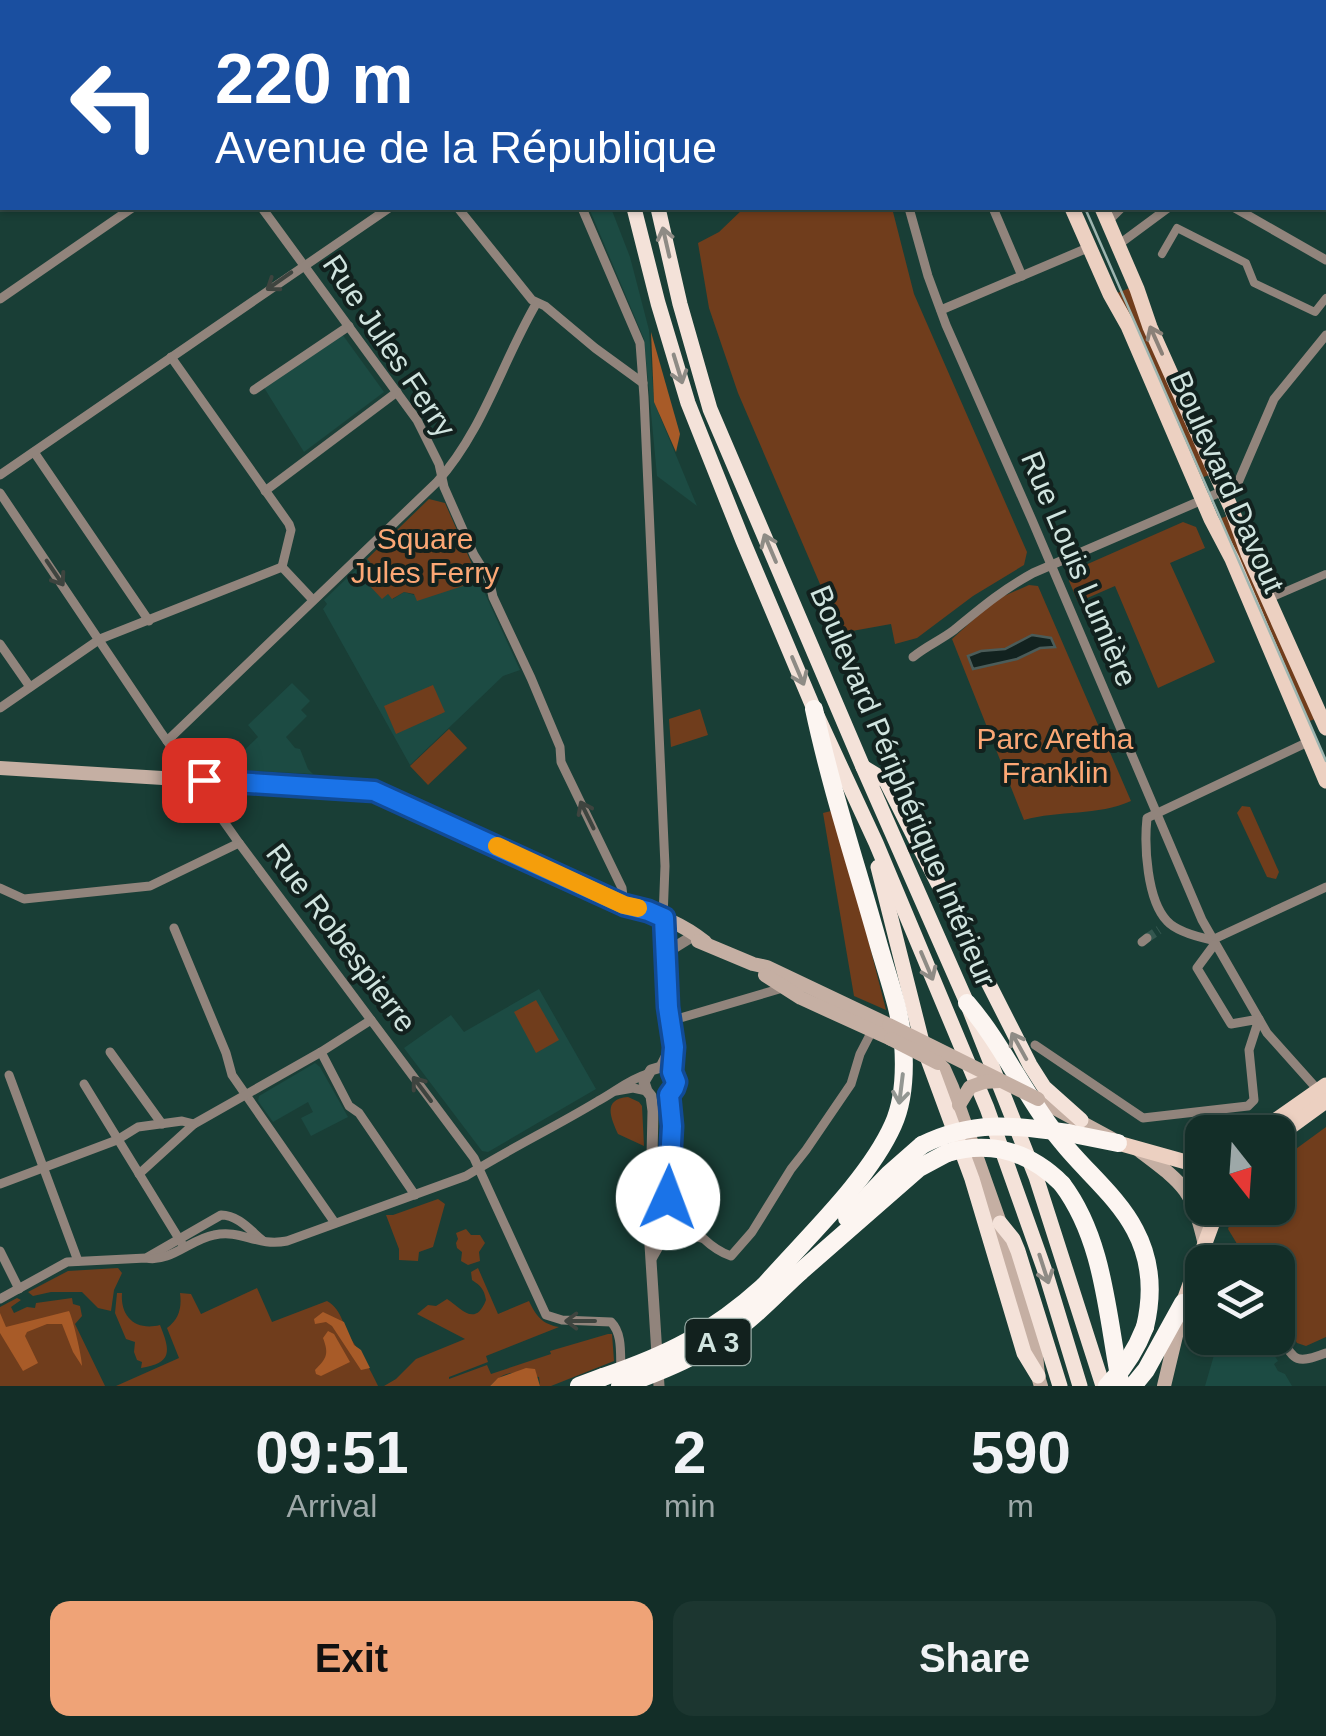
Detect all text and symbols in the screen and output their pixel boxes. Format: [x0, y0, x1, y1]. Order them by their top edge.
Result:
icon: left [50, 40, 180, 170]
text: 220 m [215, 40, 413, 118]
text: Avenue de la République [215, 122, 717, 173]
one-way arrow [655, 226, 674, 258]
street label: Rue Jules Ferry [317, 249, 462, 443]
one-way arrow [266, 270, 293, 291]
one-way arrow [1146, 325, 1164, 356]
one-way arrow [670, 353, 688, 384]
street label: Boulevard Davout [1164, 366, 1291, 598]
street label: Rue Louis Lumière [1015, 446, 1144, 691]
park label: Square Jules Ferry [351, 522, 499, 589]
one-way arrow [760, 533, 778, 564]
one-way arrow [44, 559, 65, 587]
street label: Boulevard Périphérique Intérieur [804, 581, 1003, 991]
one-way arrow [790, 655, 808, 686]
park label: Parc Aretha Franklin [977, 722, 1134, 789]
pin [162, 738, 247, 823]
icon: arrive [177, 753, 232, 808]
one-way arrow [577, 801, 596, 831]
street label: Rue Robespierre [260, 837, 423, 1038]
one-way arrow [919, 950, 937, 981]
one-way arrow [1009, 1032, 1029, 1062]
one-way arrow [891, 1072, 909, 1104]
one-way arrow [412, 1076, 433, 1103]
north arrow [1185, 1115, 1295, 1225]
map controls [1185, 1115, 1295, 1355]
position arrow [616, 1146, 720, 1250]
button: layers [1185, 1245, 1295, 1355]
one-way arrow [1036, 1252, 1054, 1284]
one-way arrow [564, 1311, 596, 1330]
road number: A 3 [686, 1319, 750, 1365]
text: 09:51 [255, 1419, 409, 1486]
text: 2 [673, 1419, 706, 1486]
text: 590 [971, 1419, 1071, 1486]
text: Arrival [287, 1488, 377, 1524]
text: min [664, 1488, 715, 1524]
text: m [1007, 1488, 1034, 1524]
button: Exit [50, 1601, 653, 1716]
button: Share [673, 1601, 1276, 1716]

